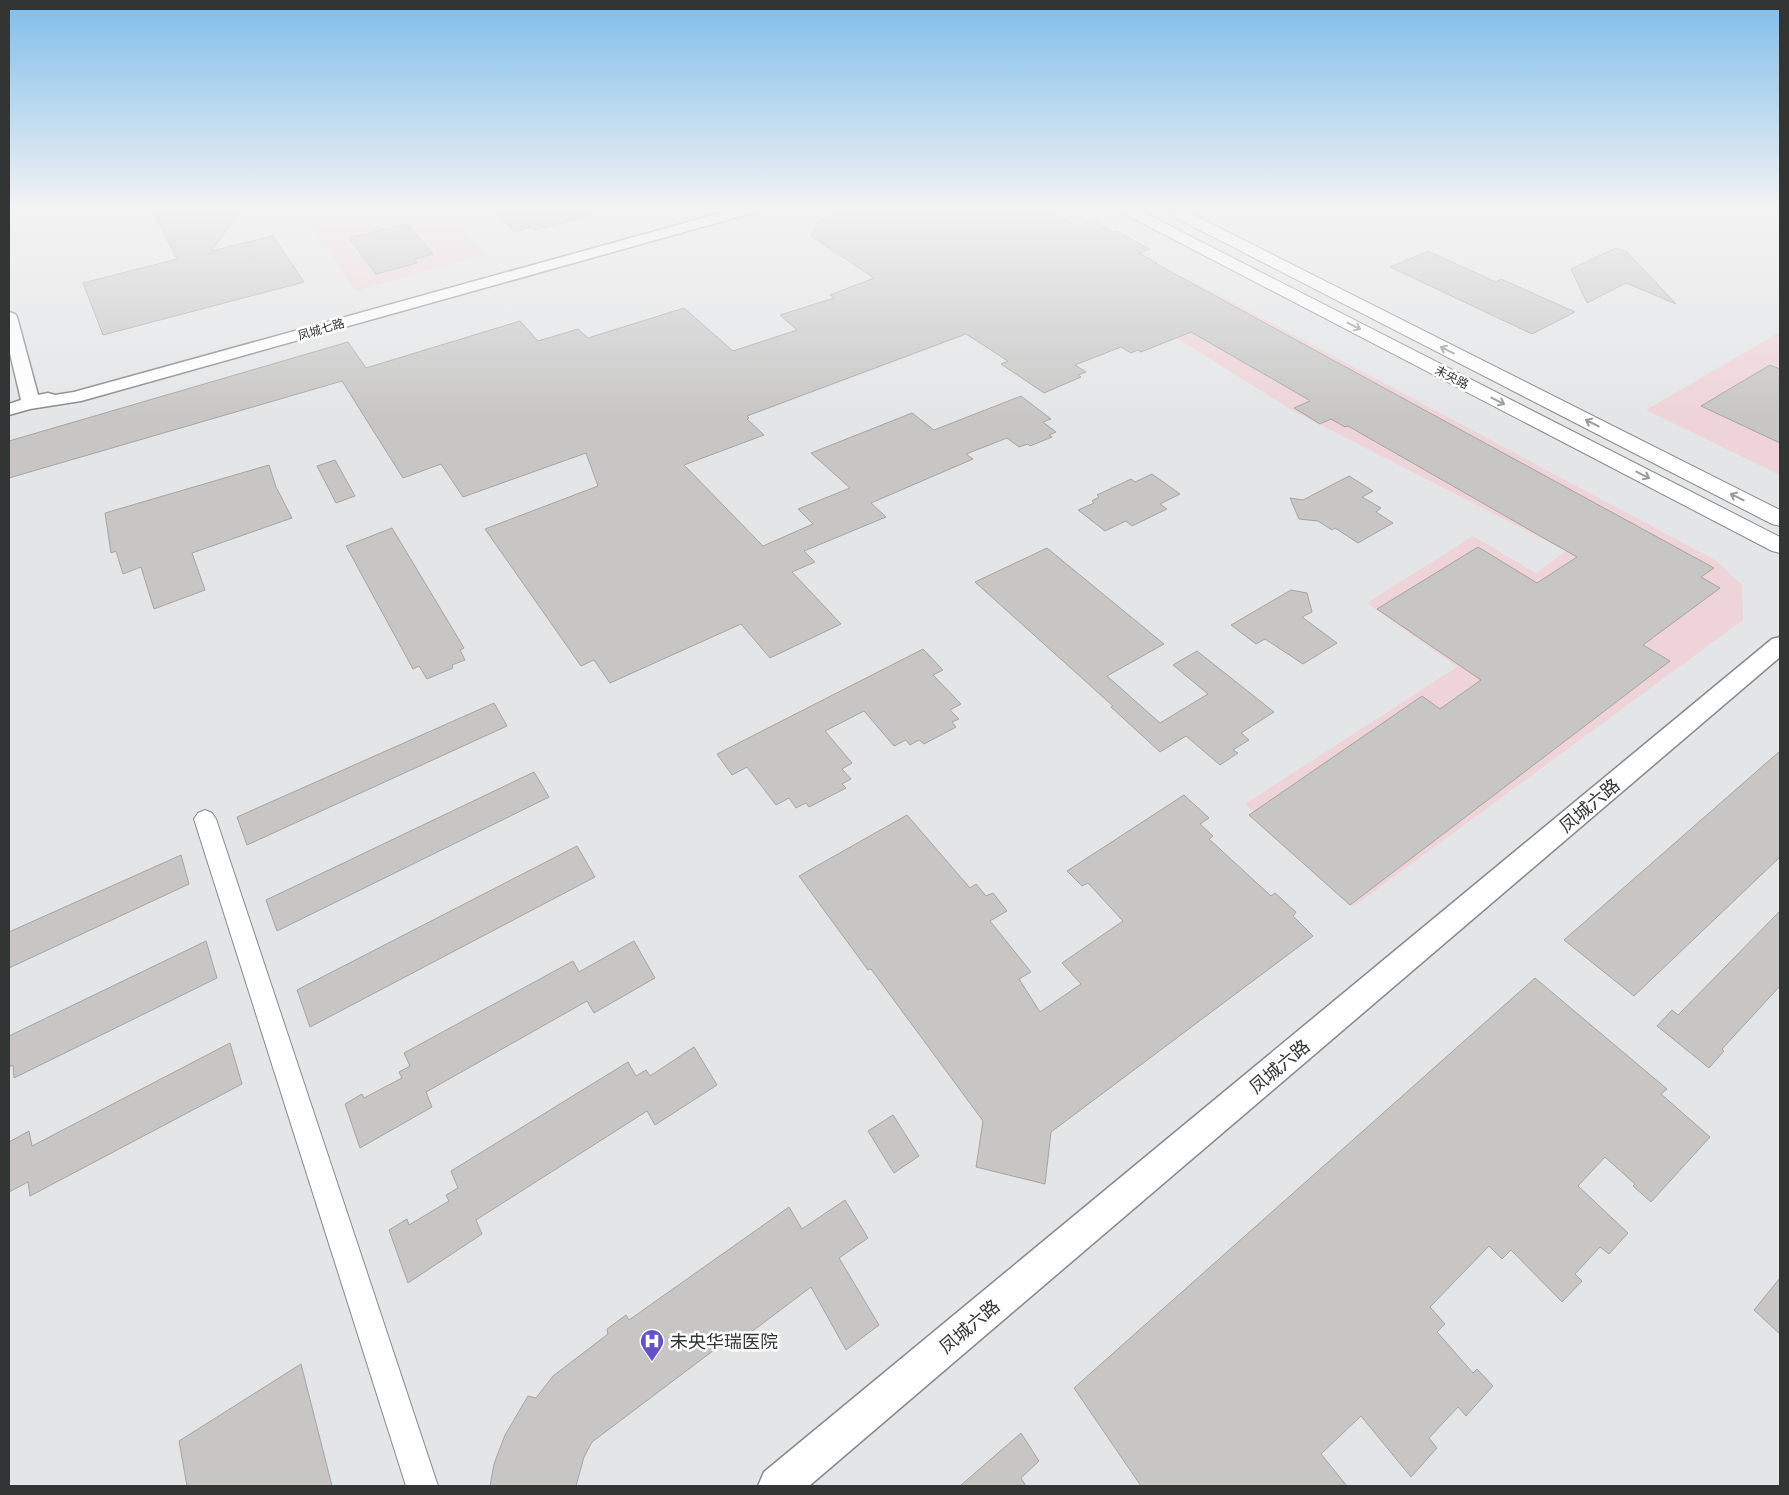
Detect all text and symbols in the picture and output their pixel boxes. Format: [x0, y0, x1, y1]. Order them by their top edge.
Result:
street label: 凤城七路 [296, 314, 346, 344]
one-way arrow [1346, 322, 1361, 331]
one-way arrow [1440, 345, 1455, 354]
street label: 未央路 [1432, 361, 1472, 393]
one-way arrow [1491, 396, 1506, 406]
one-way arrow [1585, 418, 1600, 427]
one-way arrow [1635, 471, 1650, 480]
one-way arrow [1730, 492, 1745, 501]
street label: 凤城六路 [1554, 773, 1624, 837]
street label: 凤城六路 [1244, 1034, 1314, 1098]
street label: 凤城六路 [934, 1294, 1004, 1358]
hospital icon: 未央华瑞医院 [639, 1328, 665, 1362]
place label: 未央华瑞医院 [670, 1329, 778, 1353]

